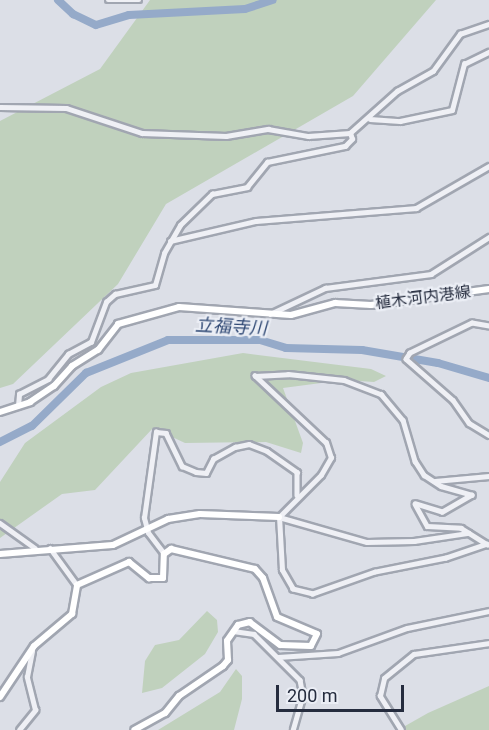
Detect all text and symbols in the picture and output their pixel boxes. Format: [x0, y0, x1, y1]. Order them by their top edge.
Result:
street label: 植木河内港線 [374, 283, 472, 313]
water label: 立福寺川 [194, 314, 268, 340]
scale bar [279, 673, 406, 711]
text: 200 m [287, 685, 338, 706]

